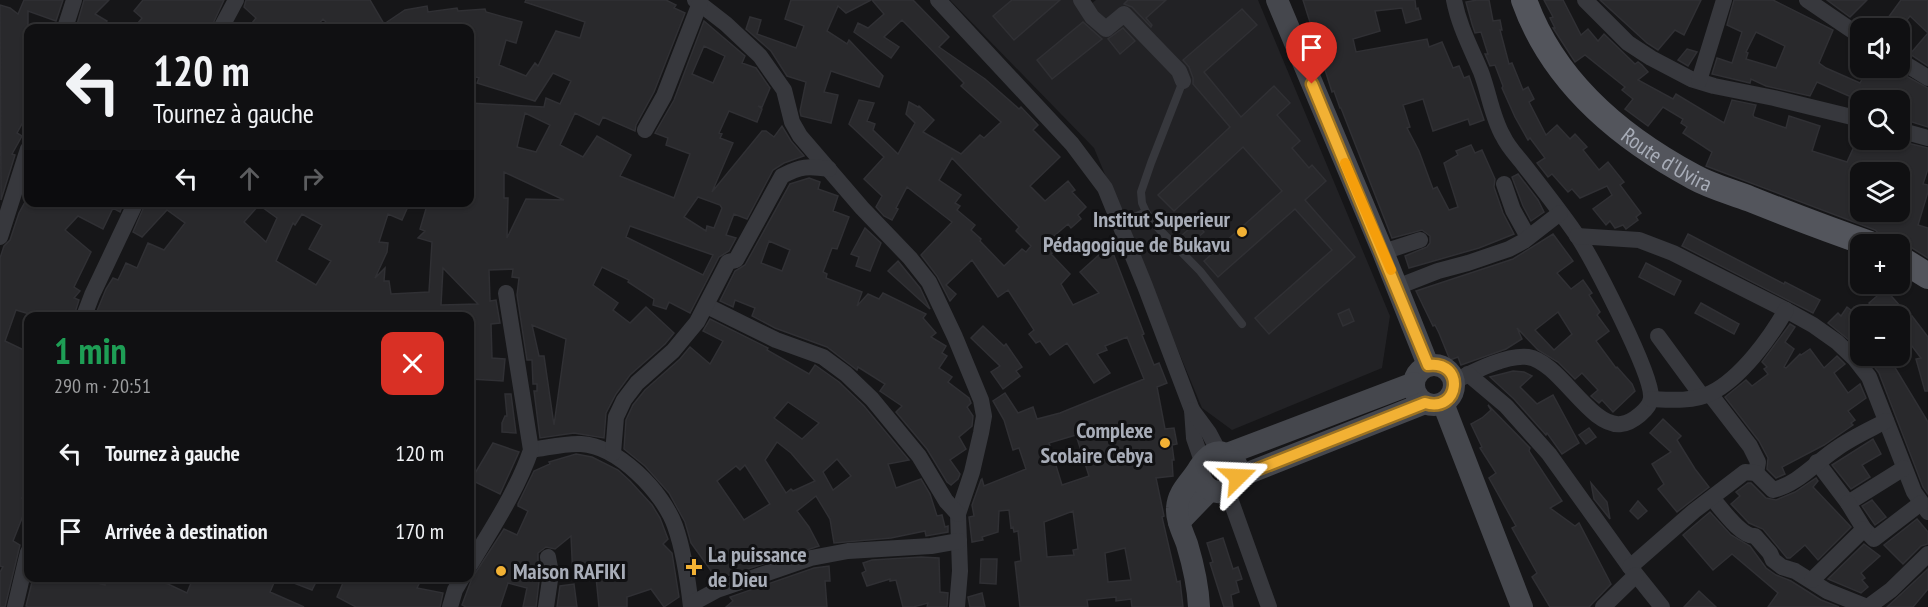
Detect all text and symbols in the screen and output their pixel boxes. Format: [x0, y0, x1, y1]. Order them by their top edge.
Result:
map controls [1850, 18, 1910, 366]
button: sound [1850, 18, 1910, 78]
pin [1286, 22, 1337, 84]
icon: arrive [1295, 31, 1328, 64]
text: 120 m [153, 43, 250, 98]
icon: left [54, 48, 132, 126]
button: search [1850, 90, 1910, 150]
text: Tournez à gauche [153, 96, 314, 130]
street label: Route d'Uvira [1616, 121, 1716, 198]
icon: left [170, 162, 203, 195]
icon: ahead [233, 162, 266, 195]
icon: right [296, 162, 329, 195]
button: layers [1850, 162, 1910, 222]
place label: Institut Superieur Pédagogique de Bukavu [1043, 205, 1231, 258]
marker: Institut Superieur Pédagogique de Bukavu [1235, 225, 1249, 239]
button: + [1850, 234, 1910, 294]
button: − [1850, 306, 1910, 366]
text: 1 min [54, 327, 127, 374]
button: close [381, 332, 444, 395]
text: 290 m · 20:51 [54, 373, 151, 399]
place label: Complexe Scolaire Cebya [1040, 416, 1153, 469]
marker: Complexe Scolaire Cebya [1158, 436, 1172, 450]
icon: left [54, 437, 87, 470]
text: Tournez à gauche [105, 439, 240, 467]
text: 120 m [395, 439, 444, 467]
position arrow [1206, 445, 1270, 509]
icon: arrive [54, 515, 87, 548]
text: Arrivée à destination [105, 517, 268, 545]
text: 170 m [395, 517, 444, 545]
place label: La puissance de Dieu [708, 540, 807, 593]
place label: Maison RAFIKI [513, 557, 626, 585]
marker: La puissance de Dieu [685, 558, 703, 576]
marker: Maison RAFIKI [494, 564, 508, 578]

